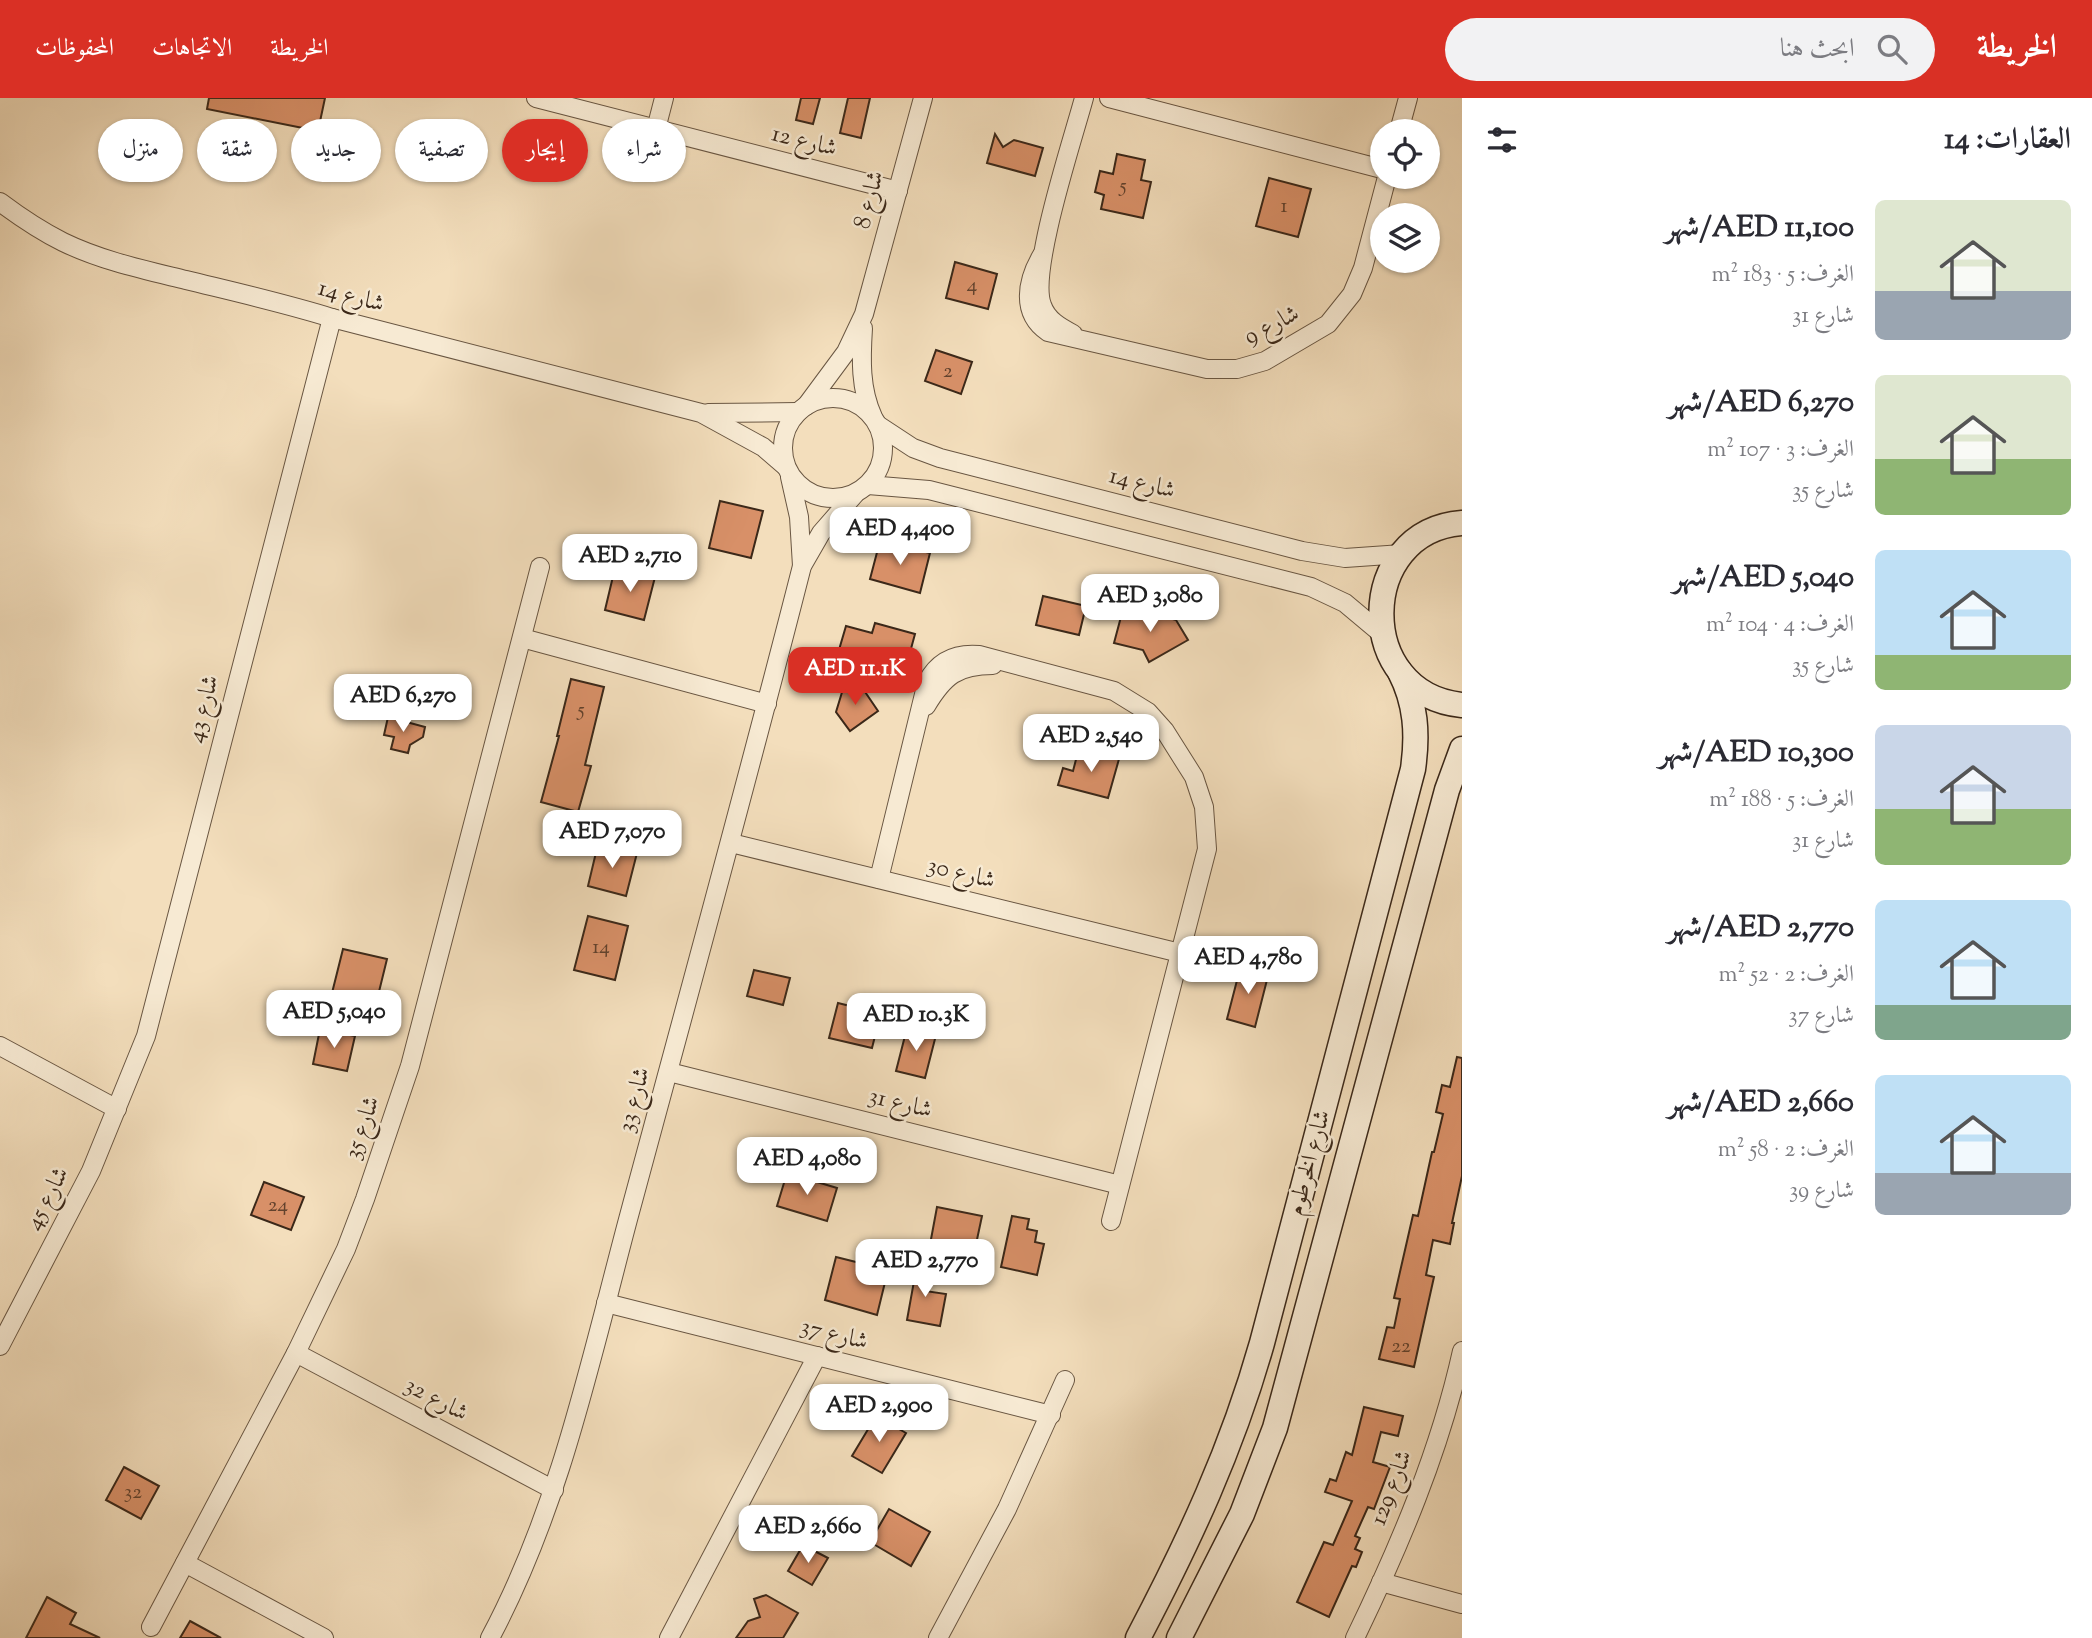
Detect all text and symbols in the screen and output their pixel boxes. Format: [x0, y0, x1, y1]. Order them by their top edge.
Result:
search box [1445, 18, 1935, 81]
text: الخريطة [1977, 25, 2057, 73]
icon: search [1873, 30, 1911, 68]
text: ابحث هنا [1780, 31, 1855, 68]
text: المحفوظات [35, 32, 114, 66]
text: الاتجاهات [152, 32, 232, 66]
text: الخريطة [270, 32, 329, 66]
street label: شارع 12 [768, 117, 840, 167]
chip: منزل [98, 119, 183, 182]
chip: شقة [197, 119, 277, 182]
chip: جديد [291, 119, 381, 182]
chip: تصفية [395, 119, 488, 182]
chip: إيجار [502, 119, 588, 182]
chip: شراء [602, 119, 686, 182]
map controls [1370, 119, 1440, 273]
button: locate [1370, 119, 1440, 189]
text: العقارات: 14 [1944, 119, 2071, 162]
icon: filters [1483, 121, 1521, 159]
street label: شارع 8 [846, 167, 895, 233]
house number: 5 [1118, 172, 1127, 202]
house number: 1 [1280, 192, 1288, 222]
button: layers [1370, 203, 1440, 273]
text: AED 11,100/شهر [1665, 207, 1854, 250]
icon: home [1931, 228, 2015, 312]
text: الغرف: 5 · 183 m² [1711, 259, 1854, 292]
house number: 4 [967, 271, 977, 301]
street label: شارع 14 [314, 272, 388, 323]
street label: شارع 9 [1238, 298, 1306, 355]
text: شارع 31 [1792, 300, 1854, 333]
house number: 2 [943, 357, 953, 387]
text: AED 6,270/شهر [1668, 382, 1854, 425]
icon: home [1931, 403, 2015, 487]
text: الغرف: 3 · 107 m² [1707, 434, 1854, 467]
street label: شارع 14 [1105, 459, 1179, 510]
text: شارع 35 [1792, 475, 1854, 508]
pin: AED 4,400 [820, 508, 980, 567]
text: AED 4,400 [846, 513, 954, 546]
pin: AED 2,710 [550, 534, 710, 594]
text: AED 2,710 [578, 540, 682, 573]
text: AED 5,040/شهر [1672, 557, 1854, 600]
pin: AED 3,080 [1070, 574, 1230, 634]
icon: home [1931, 578, 2015, 662]
text: AED 3,080 [1097, 580, 1203, 613]
text: الغرف: 4 · 104 m² [1706, 609, 1854, 642]
pin: AED 11.1K [775, 648, 935, 707]
text: شارع 35 [1792, 650, 1854, 683]
text: AED 11.1K [804, 653, 906, 686]
street label: شارع 43 [179, 672, 230, 747]
pin: AED 6,270 [323, 674, 483, 734]
text: AED 6,270 [350, 680, 456, 713]
house number: 5 [576, 696, 585, 726]
pin: AED 2,540 [1011, 714, 1171, 774]
text: AED 2,540 [1039, 720, 1143, 753]
text: AED 10,300/شهر [1658, 732, 1854, 775]
icon: home [1931, 753, 2015, 837]
text: الغرف: 5 · 188 m² [1709, 784, 1854, 817]
pin: AED 7,070 [532, 810, 692, 870]
text: AED 7,070 [559, 816, 665, 849]
text: شارع 31 [1792, 825, 1854, 858]
street label: شارع 30 [923, 849, 999, 900]
text: AED 2,770/شهر [1668, 907, 1854, 950]
icon: home [1931, 928, 2015, 1012]
house number: 14 [592, 933, 610, 963]
pin: AED 4,780 [1168, 936, 1328, 996]
text: AED 4,780 [1194, 942, 1302, 975]
text: الغرف: 2 · 52 m² [1718, 959, 1854, 992]
pin: AED 5,040 [254, 990, 414, 1050]
pin: AED 10.3K [836, 993, 996, 1053]
text: AED 5,040 [282, 996, 386, 1029]
text: AED 10.3K [863, 999, 969, 1032]
text: شارع 37 [1788, 1000, 1854, 1033]
street label: شارع 33 [610, 1064, 661, 1137]
street label: شارع 31 [864, 1080, 935, 1129]
text: AED 2,660/شهر [1668, 1082, 1854, 1125]
street label: شارع 35 [336, 1092, 391, 1164]
icon: home [1931, 1103, 2015, 1187]
street label: شارع الخرطوم [1280, 1106, 1342, 1220]
text: الغرف: 2 · 58 m² [1718, 1134, 1854, 1167]
pin: AED 4,080 [727, 1138, 887, 1197]
text: AED 4,080 [753, 1143, 861, 1176]
street label: شارع 45 [18, 1161, 79, 1237]
text: شارع 39 [1789, 1175, 1854, 1208]
house number: 24 [268, 1191, 288, 1221]
pin: AED 2,770 [845, 1240, 1005, 1299]
text: AED 2,770 [872, 1245, 978, 1278]
street label: شارع 37 [796, 1310, 871, 1361]
house number: 22 [1391, 1332, 1411, 1362]
street label: شارع 32 [398, 1369, 474, 1432]
pin: AED 2,900 [799, 1384, 959, 1444]
text: AED 2,900 [825, 1390, 933, 1423]
street label: شارع 129 [1362, 1446, 1423, 1531]
house number: 32 [124, 1478, 142, 1508]
pin: AED 2,660 [728, 1506, 888, 1565]
text: AED 2,660 [755, 1511, 861, 1544]

